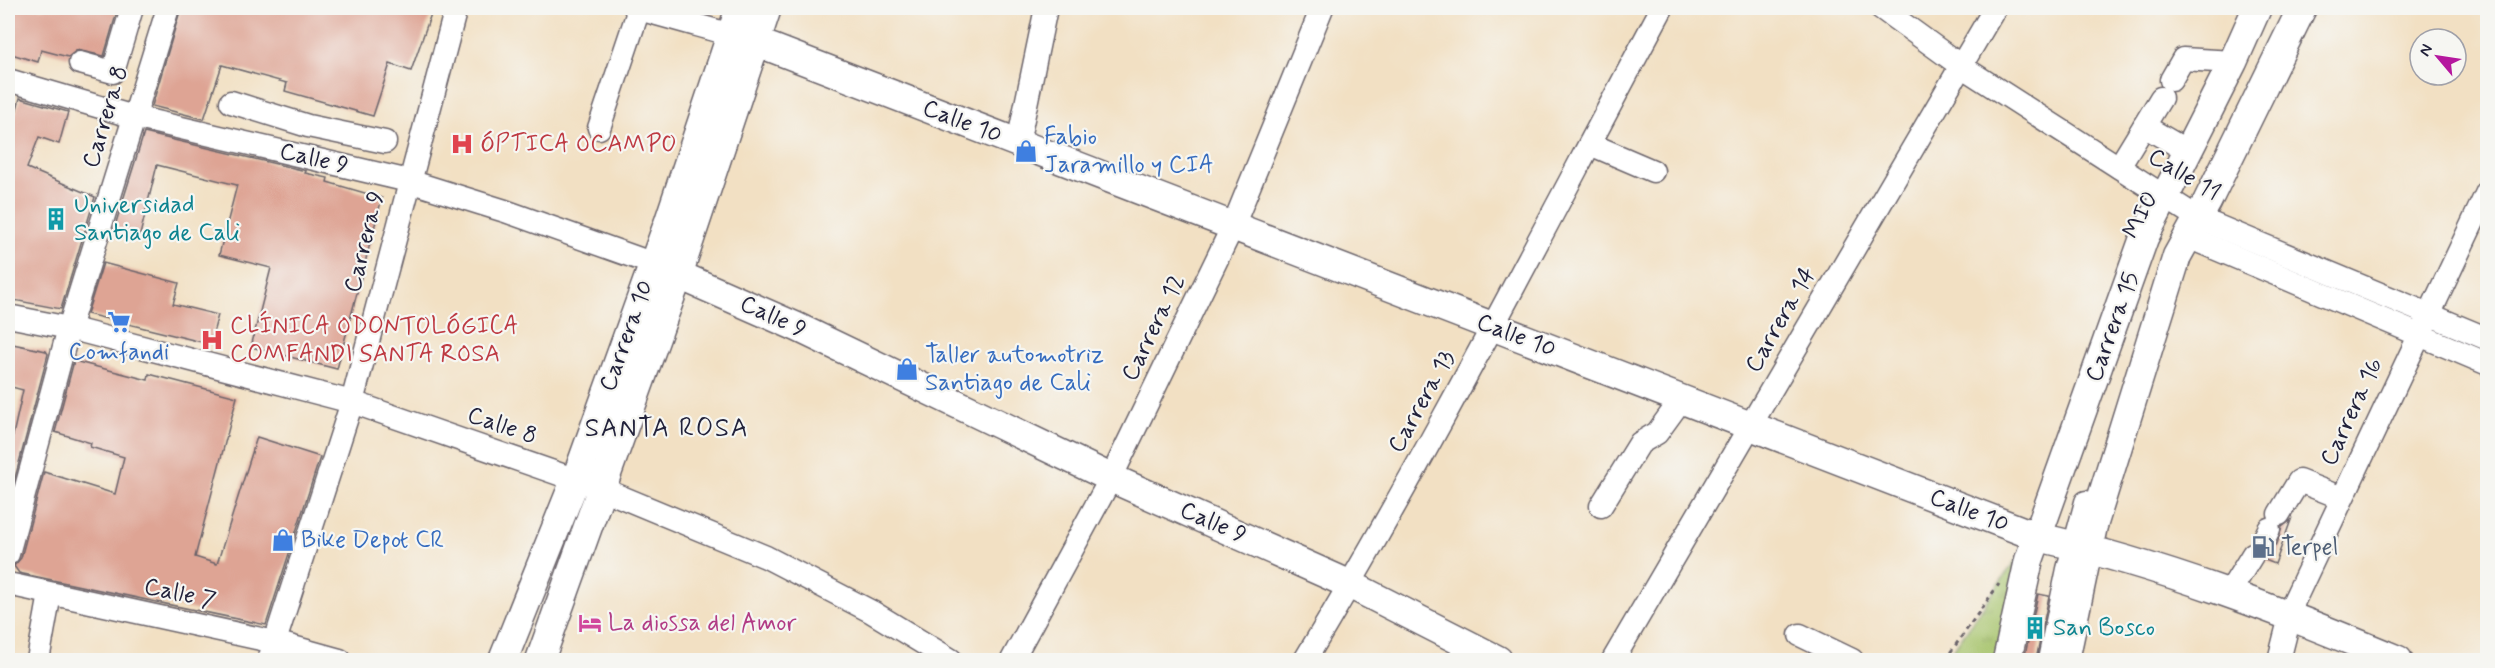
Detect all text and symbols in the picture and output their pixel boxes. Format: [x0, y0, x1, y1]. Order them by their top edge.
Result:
north arrow [2408, 27, 2468, 87]
text: N [2414, 41, 2438, 60]
street label: Carrera 8 [76, 62, 136, 172]
street label: Calle 10 [918, 93, 1006, 151]
place label: Fabio Jaramillo y CIA [1044, 122, 1214, 181]
place label: ÓPTICA OCAMPO [480, 129, 677, 160]
hospital icon: ÓPTICA OCAMPO [449, 131, 475, 157]
street label: Calle 9 [276, 136, 352, 182]
shop icon: Fabio Jaramillo y CIA [1013, 138, 1039, 164]
street label: Calle 11 [2142, 141, 2226, 209]
street label: MIO [2116, 186, 2166, 244]
street label: Carrera 9 [337, 188, 393, 296]
place label: Universidad Santiago de Cali [74, 190, 240, 249]
building icon: Universidad Santiago de Cali [43, 206, 69, 232]
street label: Carrera 14 [1738, 262, 1824, 378]
street label: Carrera 15 [2079, 268, 2147, 386]
street label: Carrera 12 [1115, 269, 1193, 387]
street label: Carrera 10 [593, 276, 661, 396]
street label: Calle 9 [735, 288, 811, 346]
street label: Calle 10 [1472, 307, 1560, 365]
supermarket icon: Comfandi [106, 309, 132, 335]
place label: CLÍNICA ODONTOLÓGICA COMFANDI SANTA ROSA [230, 310, 519, 370]
hospital icon: CLÍNICA ODONTOLÓGICA COMFANDI SANTA ROSA [199, 327, 225, 353]
place label: Comfandi [69, 337, 169, 368]
place label: Taller automotriz Santiago de Cali [925, 340, 1104, 399]
street label: Carrera 13 [1381, 345, 1463, 459]
street label: Carrera 16 [2314, 353, 2390, 471]
shop icon: Taller automotriz Santiago de Cali [894, 356, 920, 382]
street label: Calle 8 [463, 400, 541, 452]
district label: SANTA ROSA [585, 412, 749, 446]
street label: Calle 10 [1925, 482, 2013, 540]
street label: Calle 9 [1175, 495, 1251, 551]
place label: Bike Depot CR [301, 525, 444, 556]
shop icon: Bike Depot CR [270, 527, 296, 553]
place label: Terpel [2281, 532, 2339, 563]
fuel station icon: Terpel [2250, 534, 2276, 560]
street label: Calle 7 [141, 571, 219, 617]
place label: La diossa del Amor [608, 608, 796, 639]
hotel icon: La diossa del Amor [577, 610, 603, 636]
place label: San Bosco [2053, 613, 2155, 644]
building icon: San Bosco [2022, 615, 2048, 641]

